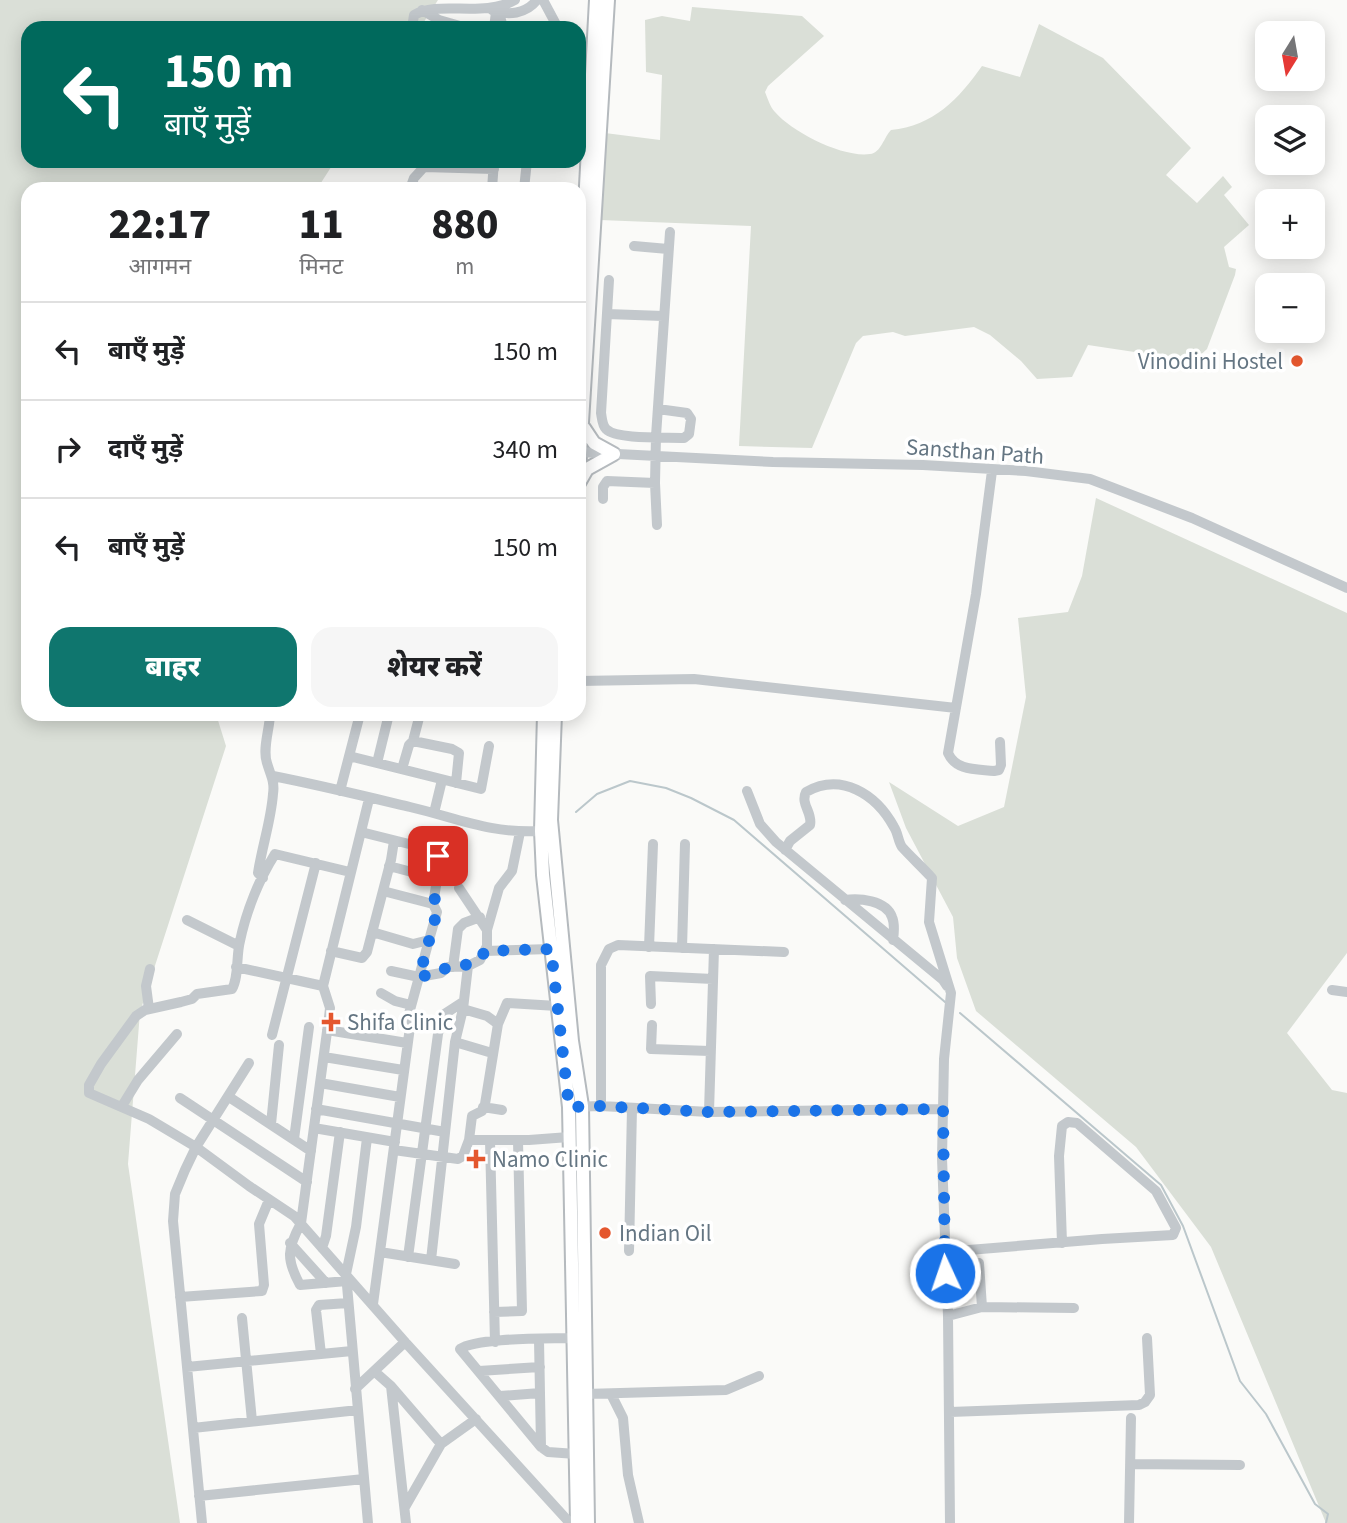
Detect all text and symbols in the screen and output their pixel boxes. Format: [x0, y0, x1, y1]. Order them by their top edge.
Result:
north arrow [1255, 21, 1325, 91]
map controls [1255, 21, 1325, 343]
text: 150 m [164, 37, 293, 107]
icon: left [49, 49, 140, 140]
text: बाएँ मुड़ें [164, 102, 251, 148]
button: layers [1255, 105, 1325, 175]
button: + [1255, 189, 1325, 259]
text: 22:17 [109, 195, 211, 255]
text: 11 [299, 195, 344, 255]
text: 880 [431, 195, 498, 255]
text: आगमन [128, 250, 191, 283]
text: मिनट [299, 250, 343, 283]
text: m [455, 250, 474, 283]
button: − [1255, 273, 1325, 343]
icon: left [49, 332, 87, 370]
text: बाएँ मुड़ें [108, 332, 185, 369]
text: 150 m [492, 333, 558, 370]
place label: Vinodini Hostel [1138, 345, 1283, 378]
marker: Vinodini Hostel [1289, 353, 1305, 369]
icon: right [49, 430, 87, 468]
text: दाएँ मुड़ें [108, 430, 183, 467]
street label: Sansthan Path [905, 430, 1045, 473]
text: 340 m [492, 431, 558, 468]
icon: left [49, 528, 87, 566]
text: बाएँ मुड़ें [108, 528, 185, 565]
text: 150 m [492, 529, 558, 566]
button: बाहर [49, 627, 297, 707]
button: शेयर करें [311, 627, 558, 707]
pin [408, 826, 468, 886]
icon: arrive [419, 837, 457, 875]
place label: Shifa Clinic [347, 1006, 453, 1039]
marker: Shifa Clinic [321, 1012, 341, 1032]
place label: Namo Clinic [492, 1143, 608, 1176]
marker: Namo Clinic [466, 1149, 486, 1169]
place label: Indian Oil [619, 1217, 712, 1250]
marker: Indian Oil [597, 1225, 613, 1241]
position arrow [908, 1236, 982, 1310]

